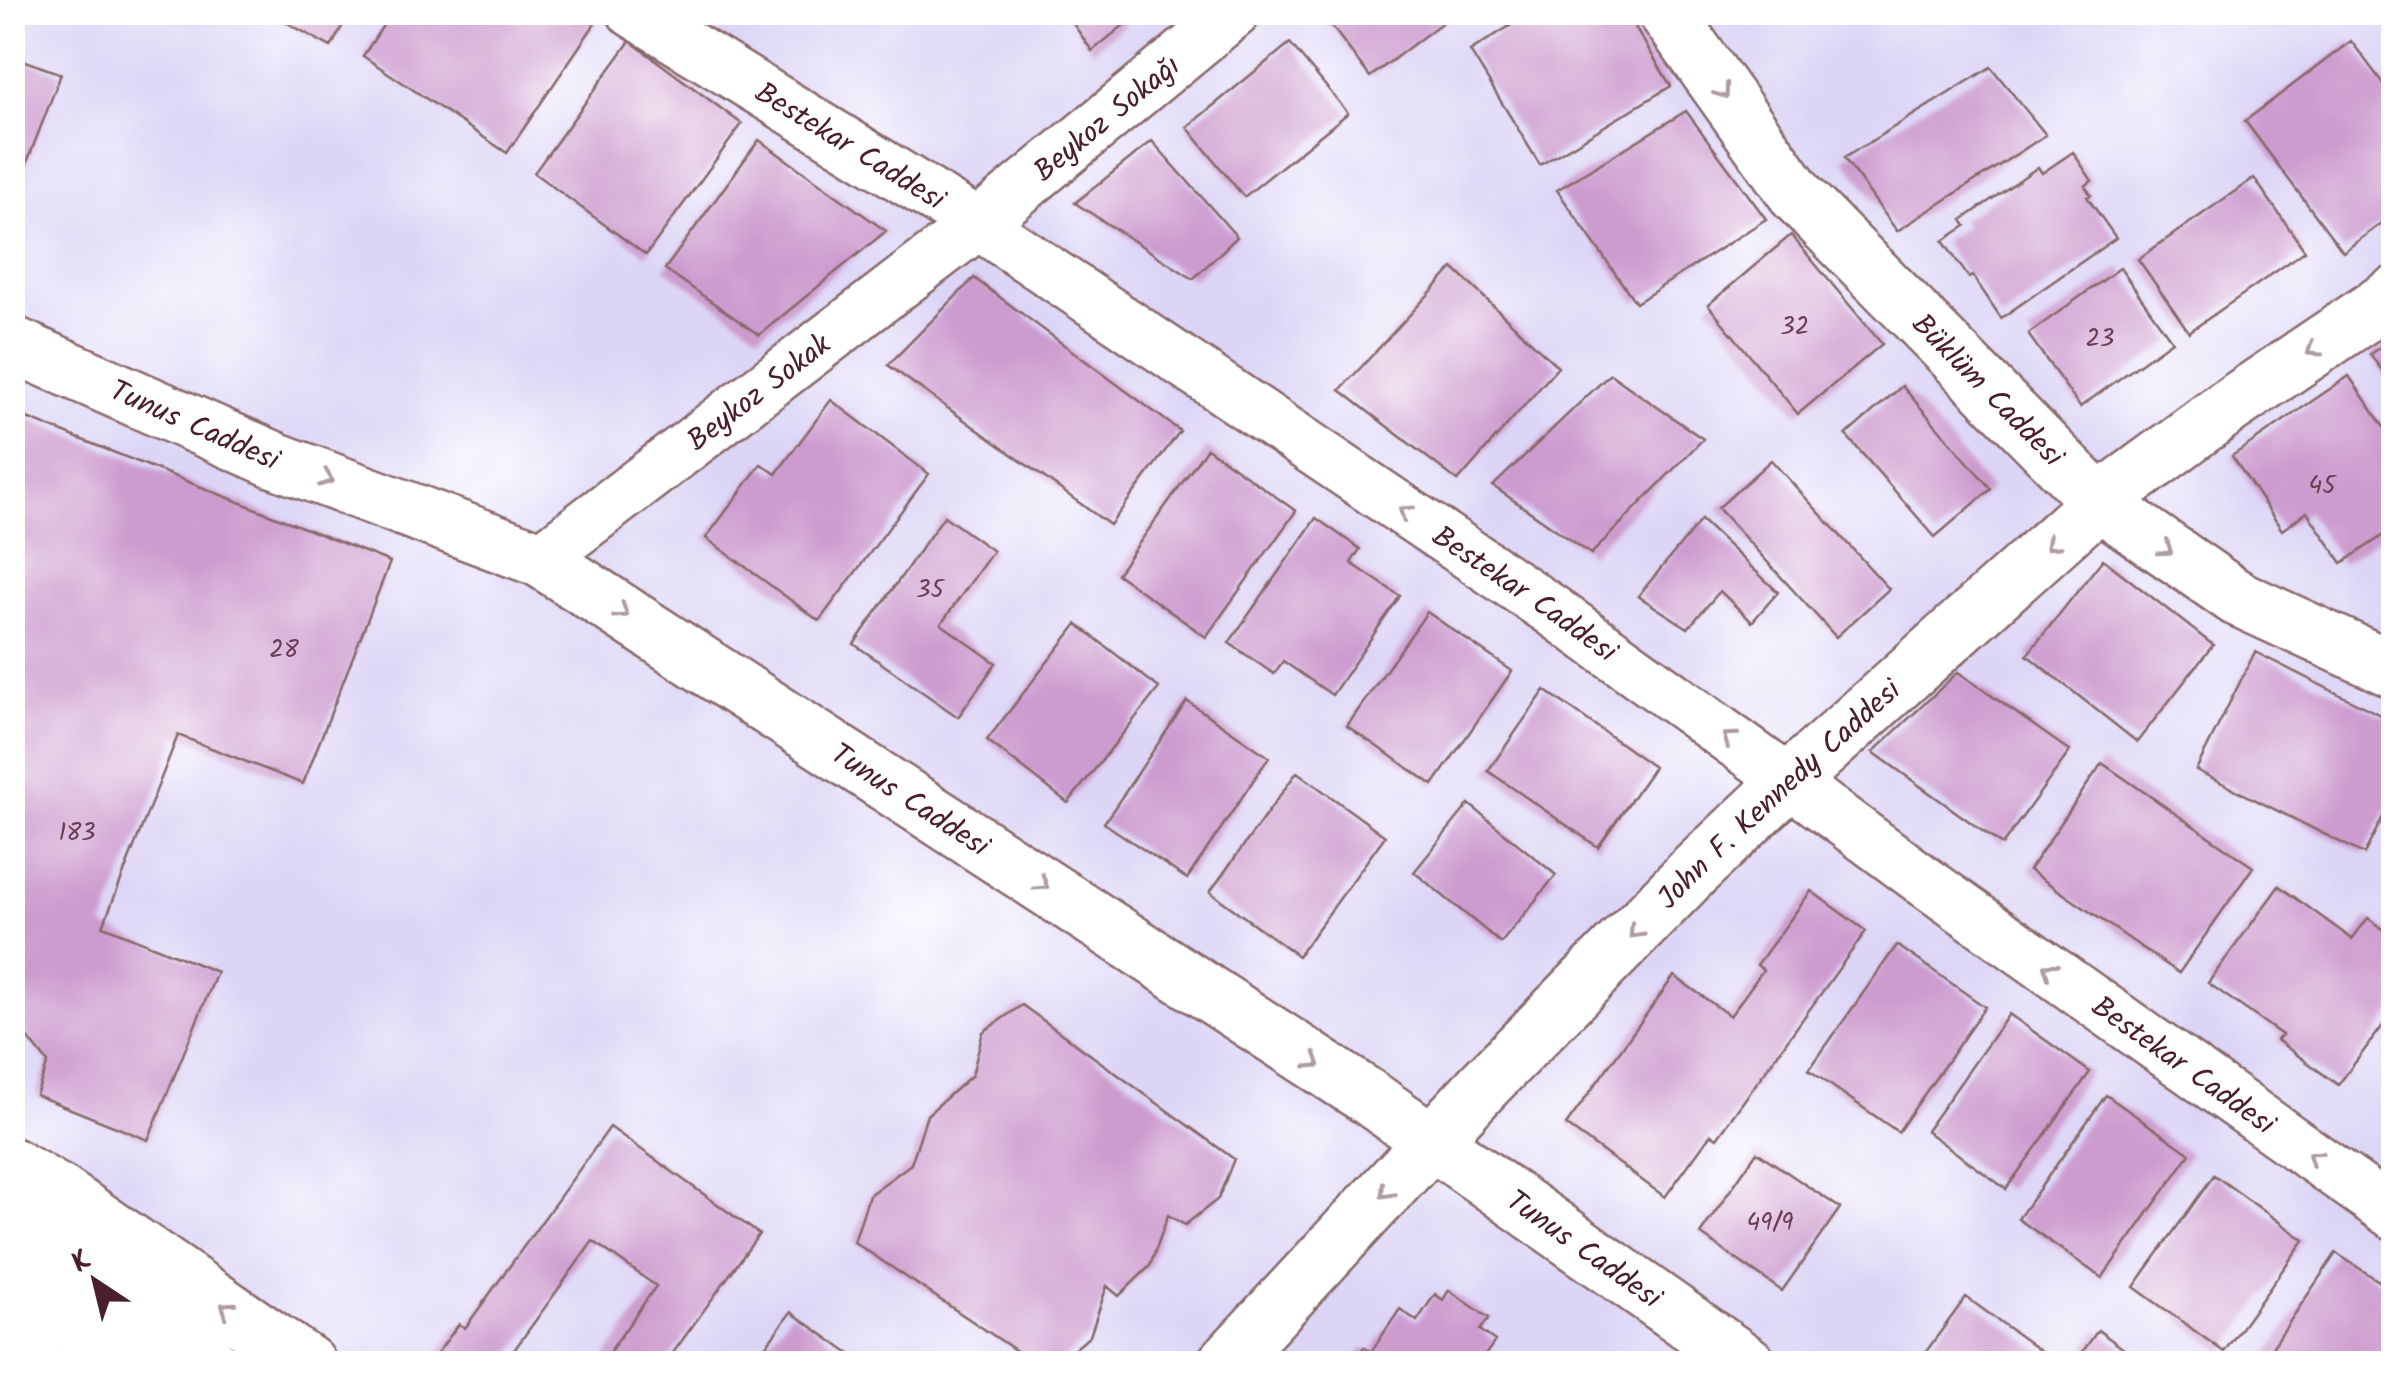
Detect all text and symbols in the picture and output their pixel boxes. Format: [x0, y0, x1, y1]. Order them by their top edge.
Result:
street label: Beykoz Sokağı [1023, 44, 1192, 195]
street label: Bestekar Caddesi [745, 70, 955, 225]
one-way arrow [1710, 80, 1729, 99]
street label: Büklüm Caddesi [1899, 303, 2076, 481]
house number: 32 [1781, 307, 1809, 347]
house number: 23 [2086, 319, 2114, 359]
street label: Beykoz Sokak [677, 322, 843, 465]
one-way arrow [2305, 337, 2323, 356]
street label: Tunus Caddesi [102, 368, 288, 486]
house number: 45 [2308, 466, 2337, 506]
one-way arrow [317, 467, 334, 488]
one-way arrow [1398, 506, 1417, 524]
street label: Bestekar Caddesi [1421, 514, 1628, 677]
one-way arrow [2045, 532, 2064, 550]
one-way arrow [2155, 537, 2174, 555]
house number: 35 [916, 570, 945, 610]
one-way arrow [611, 599, 629, 618]
house number: 28 [269, 630, 300, 670]
street label: John F. Kennedy Caddesi [1646, 667, 1914, 922]
street label: Tunus Caddesi [820, 732, 1000, 872]
one-way arrow [1722, 732, 1740, 749]
house number: 183 [58, 813, 96, 853]
one-way arrow [1031, 871, 1049, 890]
one-way arrow [1629, 920, 1647, 938]
one-way arrow [2042, 963, 2060, 981]
street label: Bestekar Caddesi [2080, 984, 2286, 1150]
one-way arrow [1303, 1049, 1321, 1068]
one-way arrow [2307, 1151, 2326, 1169]
street label: Tunus Caddesi [1495, 1179, 1673, 1323]
one-way arrow [1380, 1180, 1398, 1198]
house number: 49/9 [1746, 1203, 1794, 1243]
north arrow [45, 1231, 145, 1331]
text: K [62, 1239, 102, 1286]
one-way arrow [220, 1302, 239, 1320]

